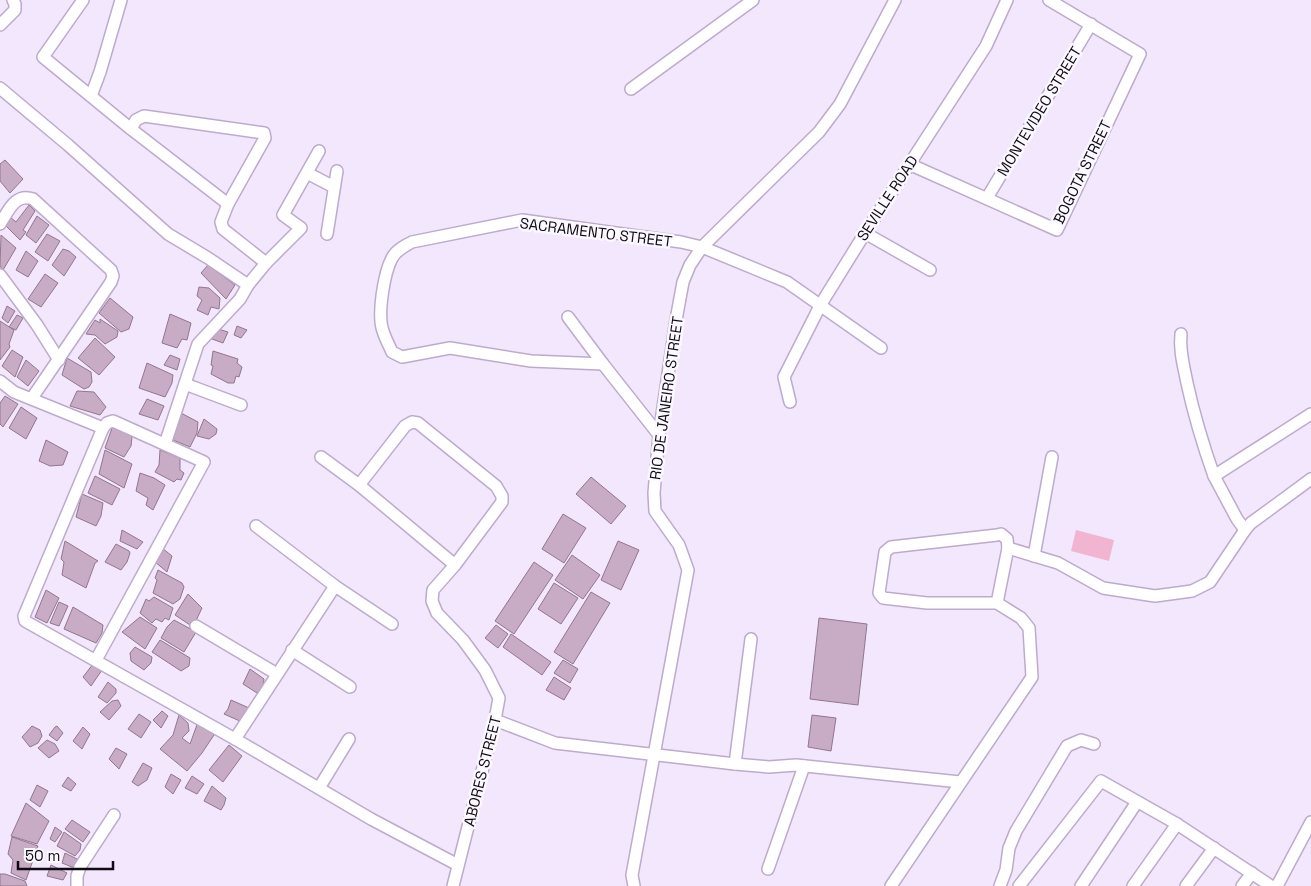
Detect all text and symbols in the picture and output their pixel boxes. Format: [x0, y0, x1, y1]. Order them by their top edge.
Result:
street label: MONTEVIDEO STREET [993, 42, 1085, 179]
street label: BOGOTA STREET [1049, 117, 1115, 227]
street label: SEVILLE ROAD [852, 152, 922, 244]
street label: SACRAMENTO STREET [519, 213, 673, 251]
street label: RIO DE JANEIRO STREET [645, 315, 687, 481]
street label: ABORES STREET [459, 714, 505, 828]
scale bar [18, 838, 112, 870]
text: 50 m [25, 846, 60, 865]

